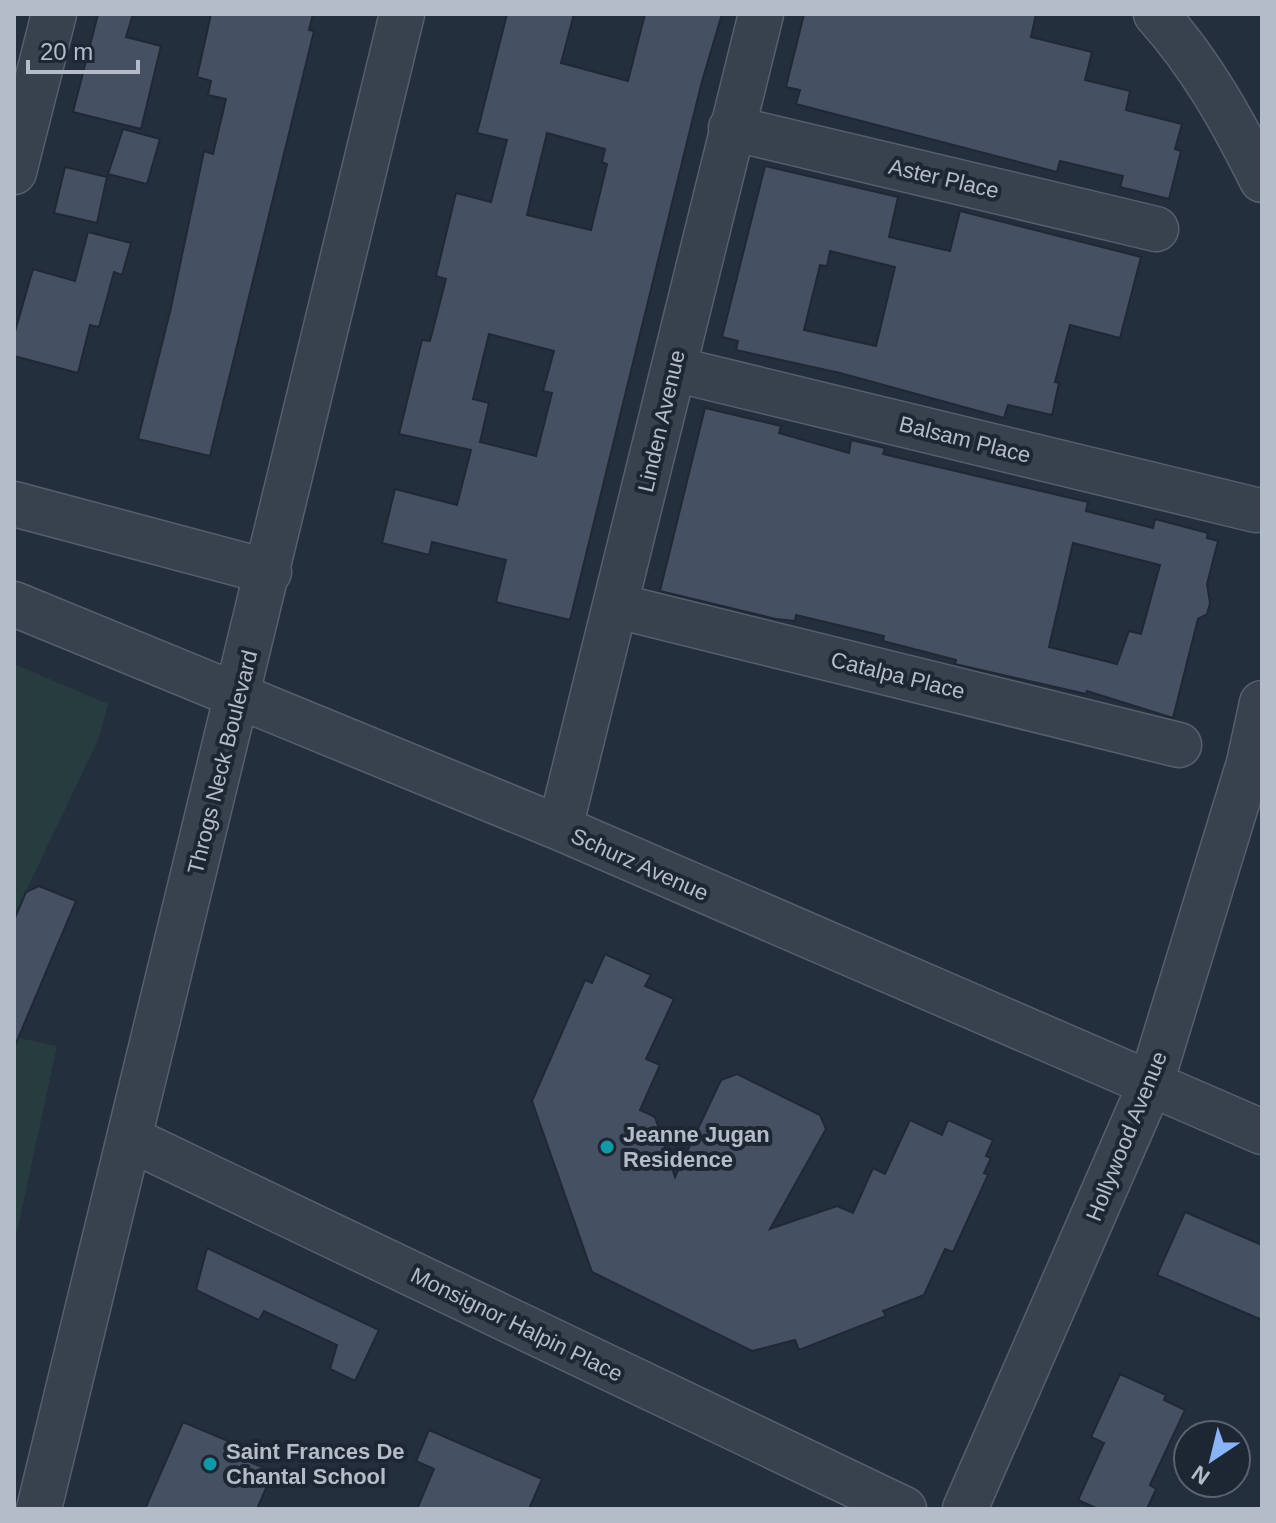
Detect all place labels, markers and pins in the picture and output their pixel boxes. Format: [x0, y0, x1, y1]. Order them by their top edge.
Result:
place label: Jeanne Jugan Residence [623, 1122, 770, 1172]
marker: Jeanne Jugan Residence [598, 1138, 616, 1156]
place label: Saint Frances De Chantal School [226, 1439, 405, 1489]
marker: Saint Frances De Chantal School [201, 1455, 219, 1473]

